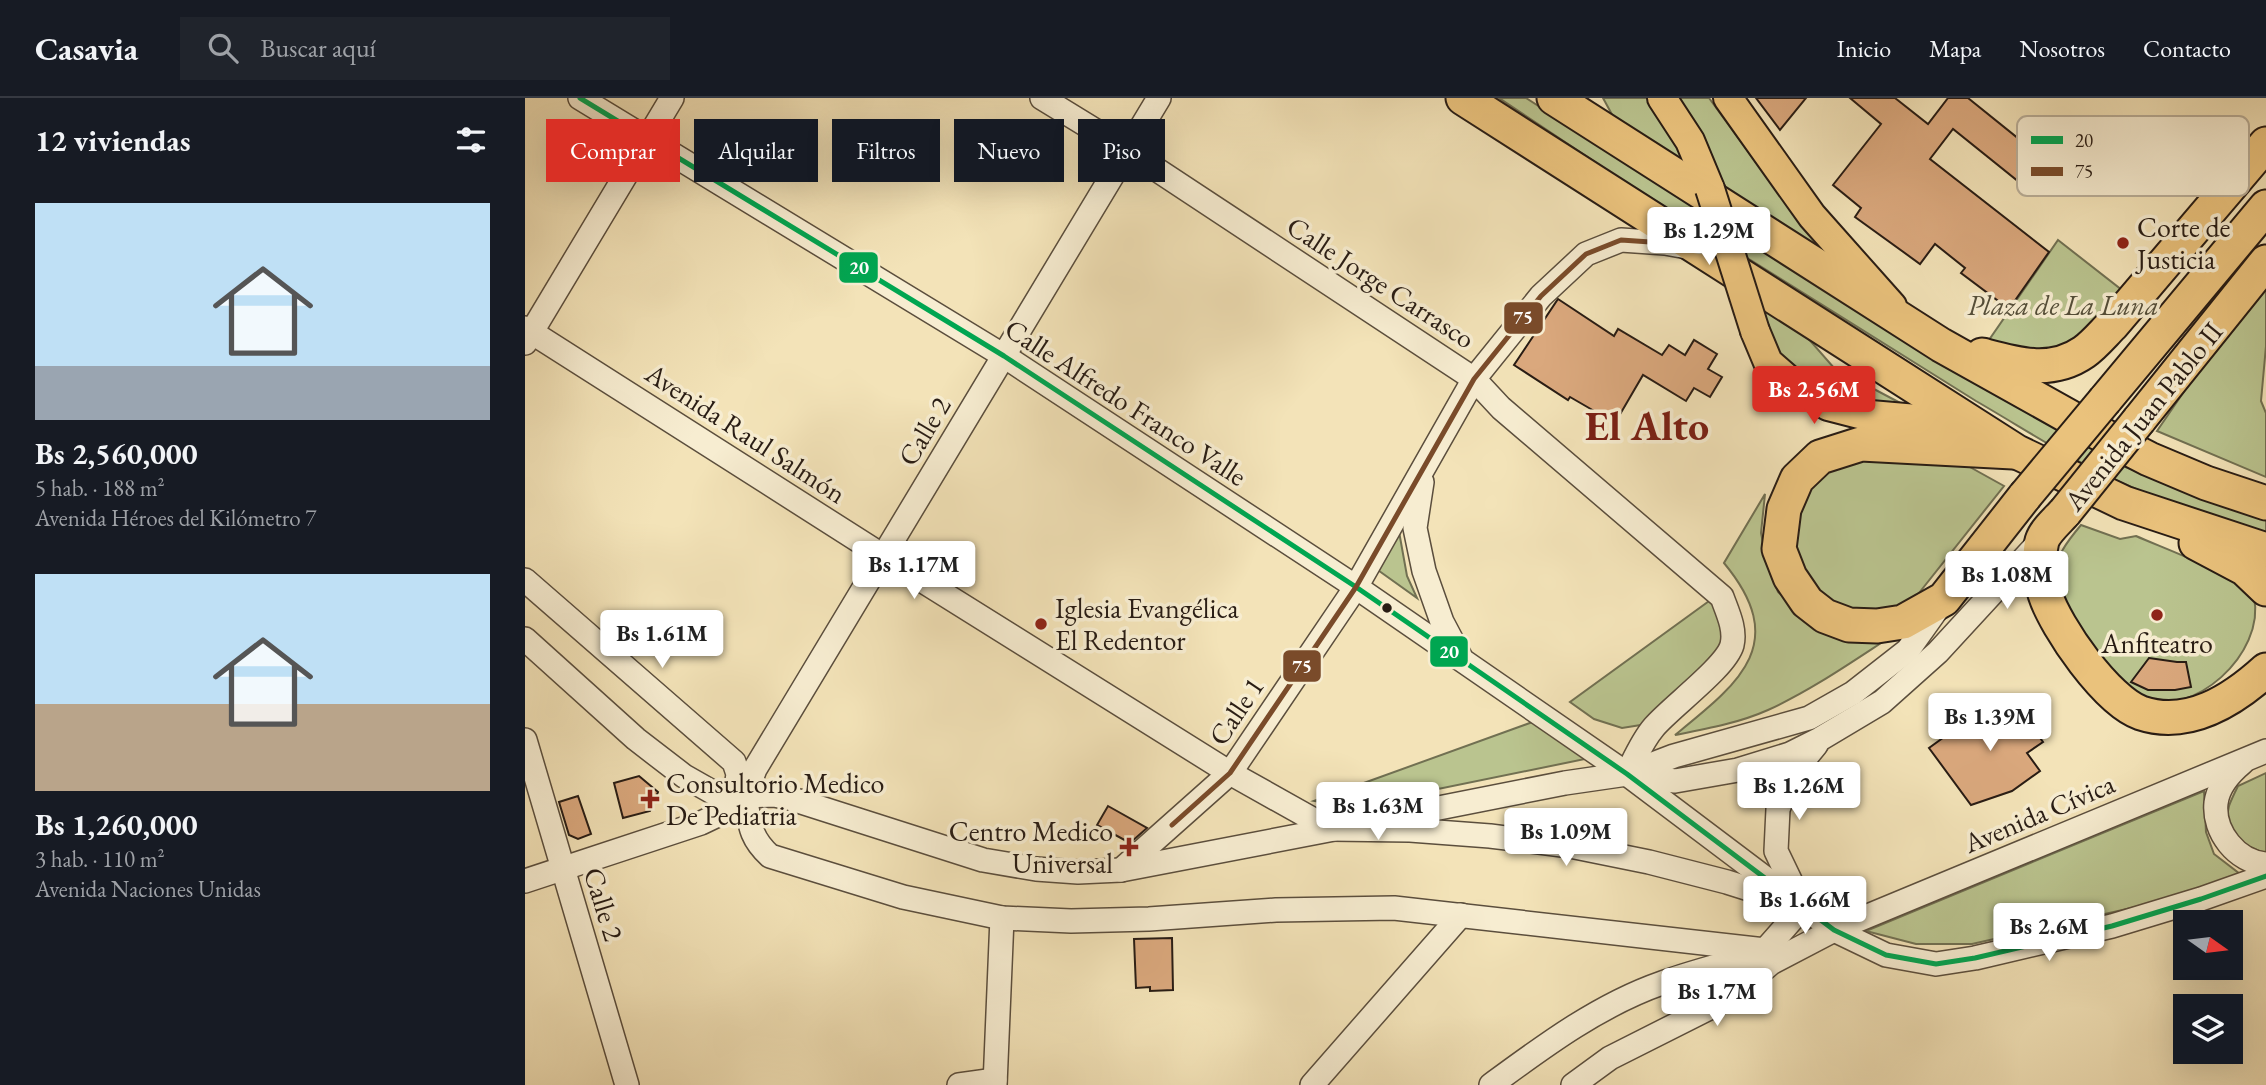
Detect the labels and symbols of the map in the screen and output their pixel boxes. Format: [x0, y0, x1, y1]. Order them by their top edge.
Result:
legend [2017, 116, 2249, 196]
text: 20 [2075, 128, 2093, 153]
text: 75 [2075, 159, 2093, 184]
street label: Calle Jorge Carrasco [1280, 208, 1482, 356]
pin: Bs 1.29M [1637, 208, 1781, 267]
place label: Corte de Justicia [2135, 209, 2231, 277]
marker: Corte de Justicia [2115, 235, 2131, 251]
line badge: 20 [838, 251, 879, 284]
text: 20 [849, 255, 869, 280]
park label: Plaza de La Luna [1967, 287, 2159, 323]
line badge: 75 [1503, 301, 1544, 335]
text: 75 [1513, 305, 1533, 330]
street label: Calle Alfredo Franco Valle [998, 310, 1254, 494]
street label: Avenida Juan Pablo II [2055, 314, 2231, 519]
street label: Avenida Raul Salmón [638, 354, 853, 511]
pin: Bs 2.56M [1742, 366, 1886, 426]
street label: Calle 2 [889, 389, 959, 472]
district label: El Alto [1585, 398, 1709, 453]
pin: Bs 1.17M [842, 542, 986, 601]
pin: Bs 1.08M [1935, 552, 2079, 611]
place label: Iglesia Evangélica El Redentor [1055, 590, 1239, 658]
unlabelled marker [1380, 601, 1394, 615]
marker: Anfiteatro [2149, 607, 2165, 623]
pin: Bs 1.61M [590, 610, 734, 670]
marker: Iglesia Evangélica El Redentor [1033, 616, 1049, 632]
place label: Anfiteatro [2100, 625, 2213, 661]
line badge: 20 [1429, 635, 1469, 668]
text: 20 [1439, 639, 1459, 664]
line badge: 75 [1282, 649, 1322, 683]
text: 75 [1292, 654, 1312, 679]
street label: Calle 1 [1200, 670, 1272, 752]
pin: Bs 1.39M [1918, 694, 2062, 753]
pin: Bs 1.26M [1727, 762, 1871, 822]
place label: Consultorio Medico De Pediatria [666, 765, 884, 833]
street label: Avenida Cívica [1957, 765, 2121, 861]
pin: Bs 1.63M [1306, 782, 1450, 842]
marker: Consultorio Medico De Pediatria [640, 789, 660, 809]
pin: Bs 1.09M [1494, 808, 1638, 868]
place label: Centro Medico Universal [949, 813, 1113, 881]
marker: Centro Medico Universal [1119, 837, 1139, 857]
street label: Calle 2 [576, 863, 632, 945]
pin: Bs 1.66M [1733, 876, 1877, 936]
pin: Bs 2.6M [1984, 904, 2114, 963]
north arrow [2173, 910, 2243, 980]
pin: Bs 1.7M [1652, 968, 1782, 1028]

